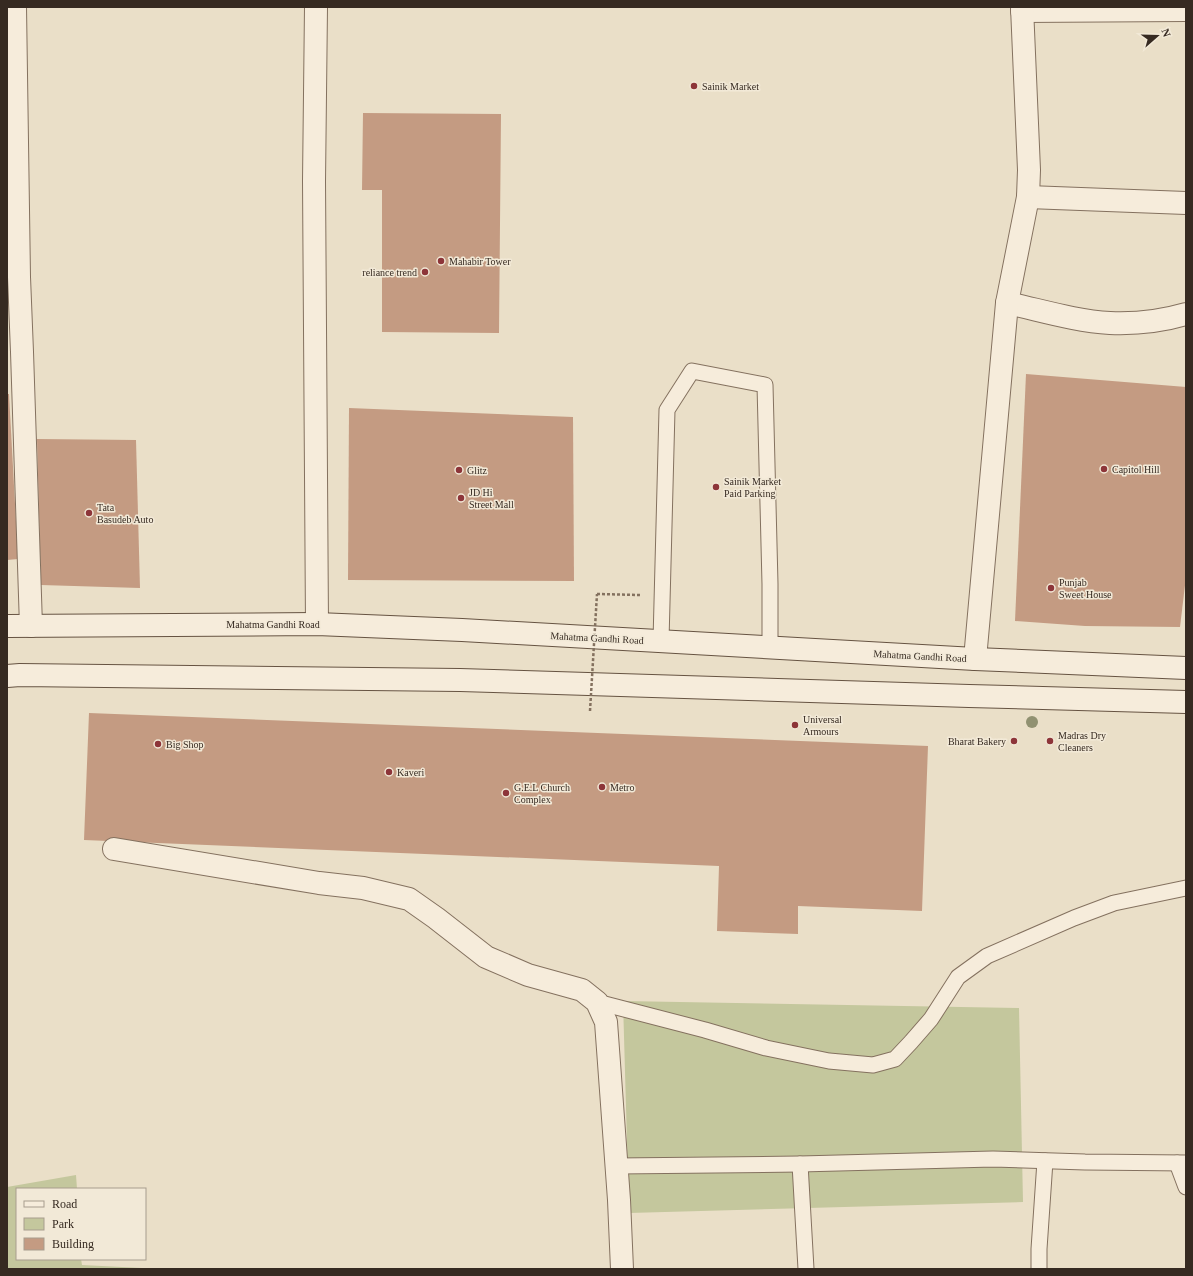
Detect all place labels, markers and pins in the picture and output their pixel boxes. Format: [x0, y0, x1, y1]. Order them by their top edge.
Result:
marker: Sainik Market [689, 81, 699, 91]
place label: Sainik Market [702, 81, 759, 92]
marker: Mahabir Tower [436, 256, 446, 266]
place label: Mahabir Tower [449, 256, 511, 267]
place label: reliance trend [362, 267, 417, 278]
marker: reliance trend [420, 267, 430, 277]
marker: Capitol Hill [1099, 464, 1109, 474]
place label: Capitol Hill [1112, 464, 1160, 475]
marker: Glitz [454, 465, 464, 475]
place label: Glitz [467, 465, 488, 476]
place label: Sainik Market Paid Parking [724, 476, 781, 499]
marker: Sainik Market Paid Parking [711, 482, 721, 492]
place label: JD Hi Street Mall [469, 487, 514, 510]
marker: JD Hi Street Mall [456, 493, 466, 503]
place label: Tata Basudeb Auto [97, 502, 153, 525]
marker: Tata Basudeb Auto [84, 508, 94, 518]
place label: Punjab Sweet House [1059, 577, 1112, 600]
marker: Punjab Sweet House [1046, 583, 1056, 593]
place label: Universal Armours [803, 714, 842, 737]
marker: Universal Armours [790, 720, 800, 730]
place label: Madras Dry Cleaners [1058, 730, 1106, 753]
place label: Bharat Bakery [948, 736, 1006, 747]
marker: Bharat Bakery [1009, 736, 1019, 746]
marker: Madras Dry Cleaners [1045, 736, 1055, 746]
marker: Big Shop [153, 739, 163, 749]
place label: Big Shop [166, 739, 204, 750]
marker: Kaveri [384, 767, 394, 777]
place label: Kaveri [397, 767, 424, 778]
place label: G.E.L Church Complex [514, 782, 570, 805]
marker: Metro [597, 782, 607, 792]
place label: Metro [610, 782, 634, 793]
marker: G.E.L Church Complex [501, 788, 511, 798]

